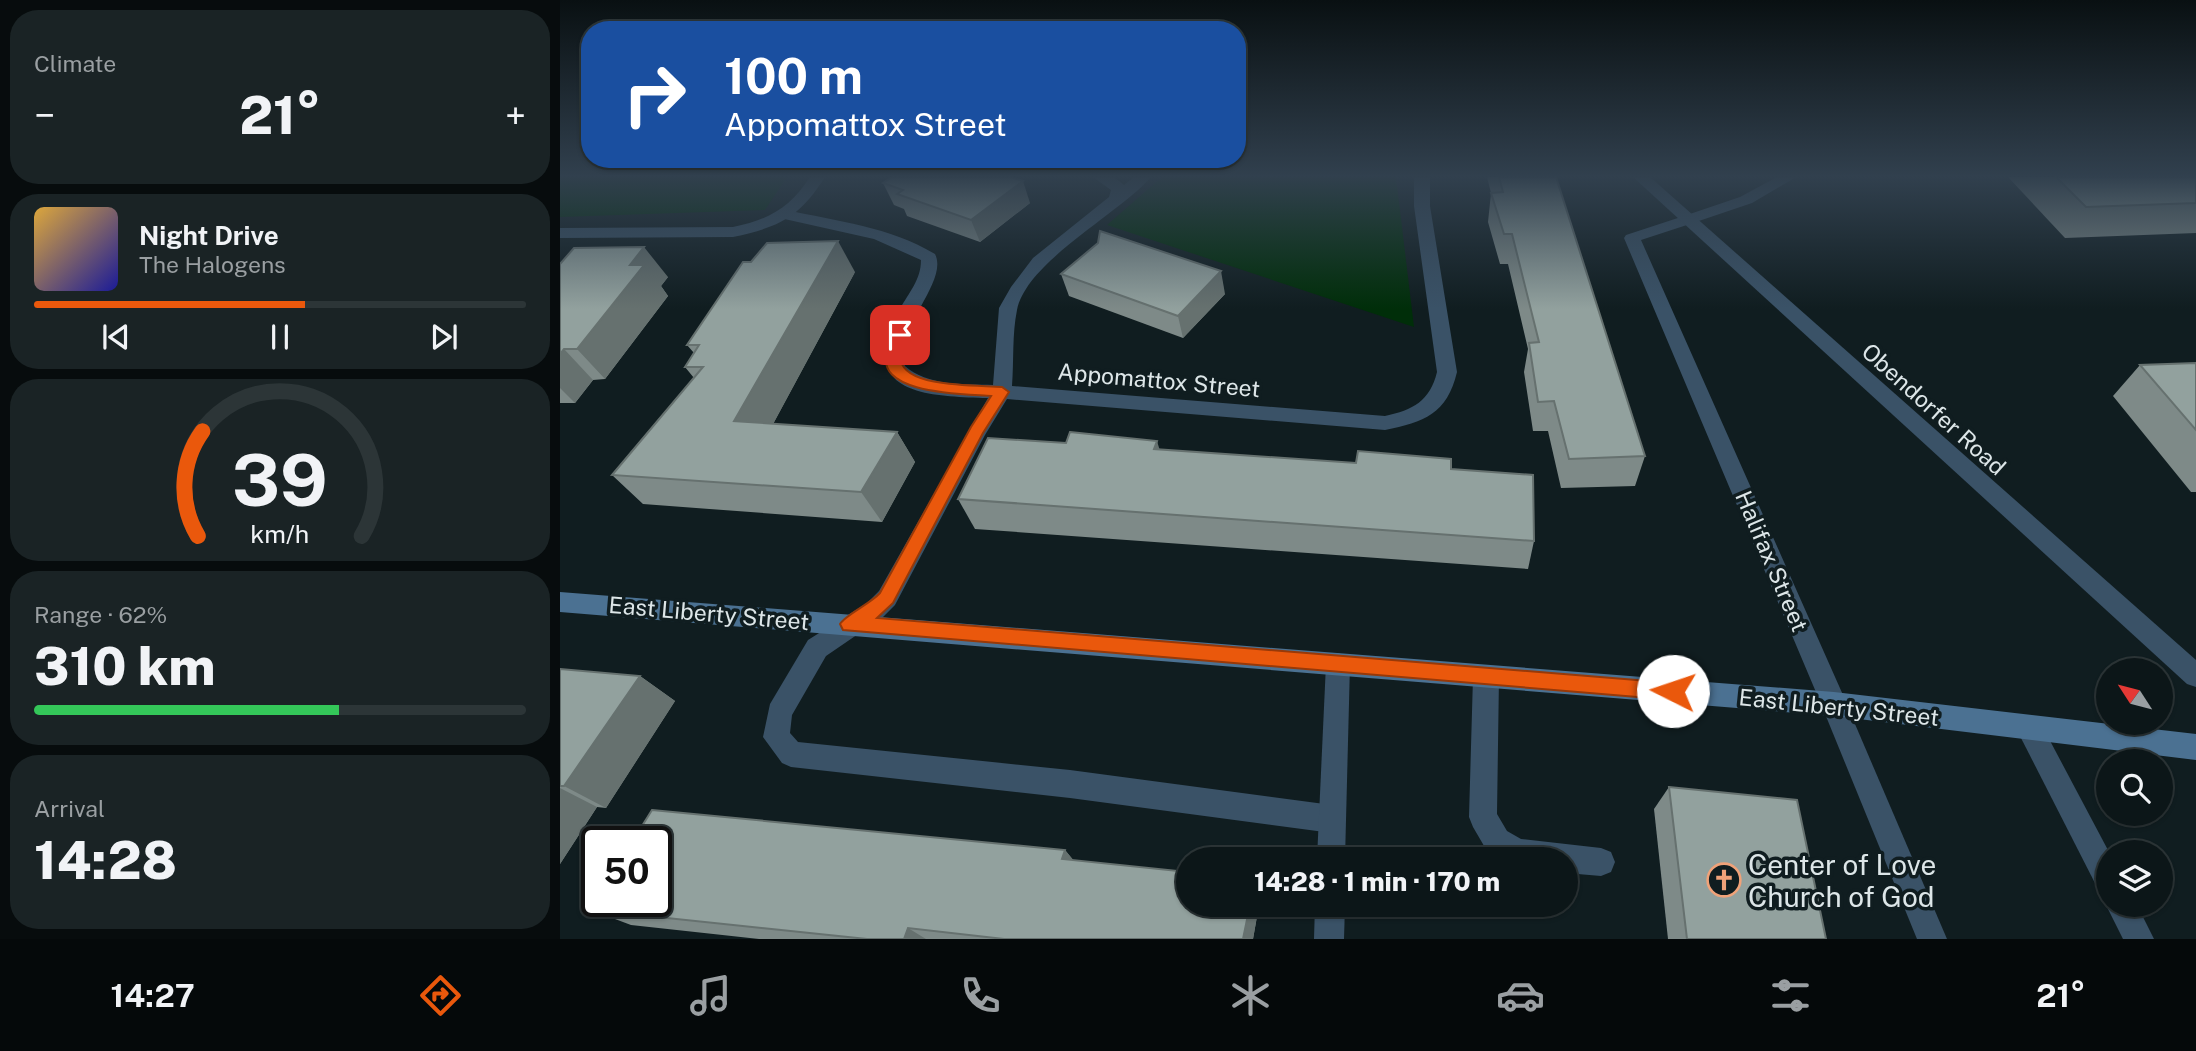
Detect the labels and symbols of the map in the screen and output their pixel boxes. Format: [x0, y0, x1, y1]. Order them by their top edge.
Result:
pin [870, 305, 930, 365]
street label: Obendorfer Road [1857, 338, 2011, 480]
street label: Appomattox Street [1057, 358, 1261, 402]
street label: Halifax Street [1730, 487, 1814, 635]
street label: East Liberty Street [608, 591, 810, 635]
position arrow [1636, 654, 1710, 728]
north arrow [2096, 658, 2174, 735]
street label: East Liberty Street [1738, 683, 1940, 731]
speed limit sign: 50 [581, 826, 672, 917]
place label: Center of Love Church of God [1748, 848, 1936, 913]
church icon: Center of Love Church of God [1705, 861, 1743, 899]

